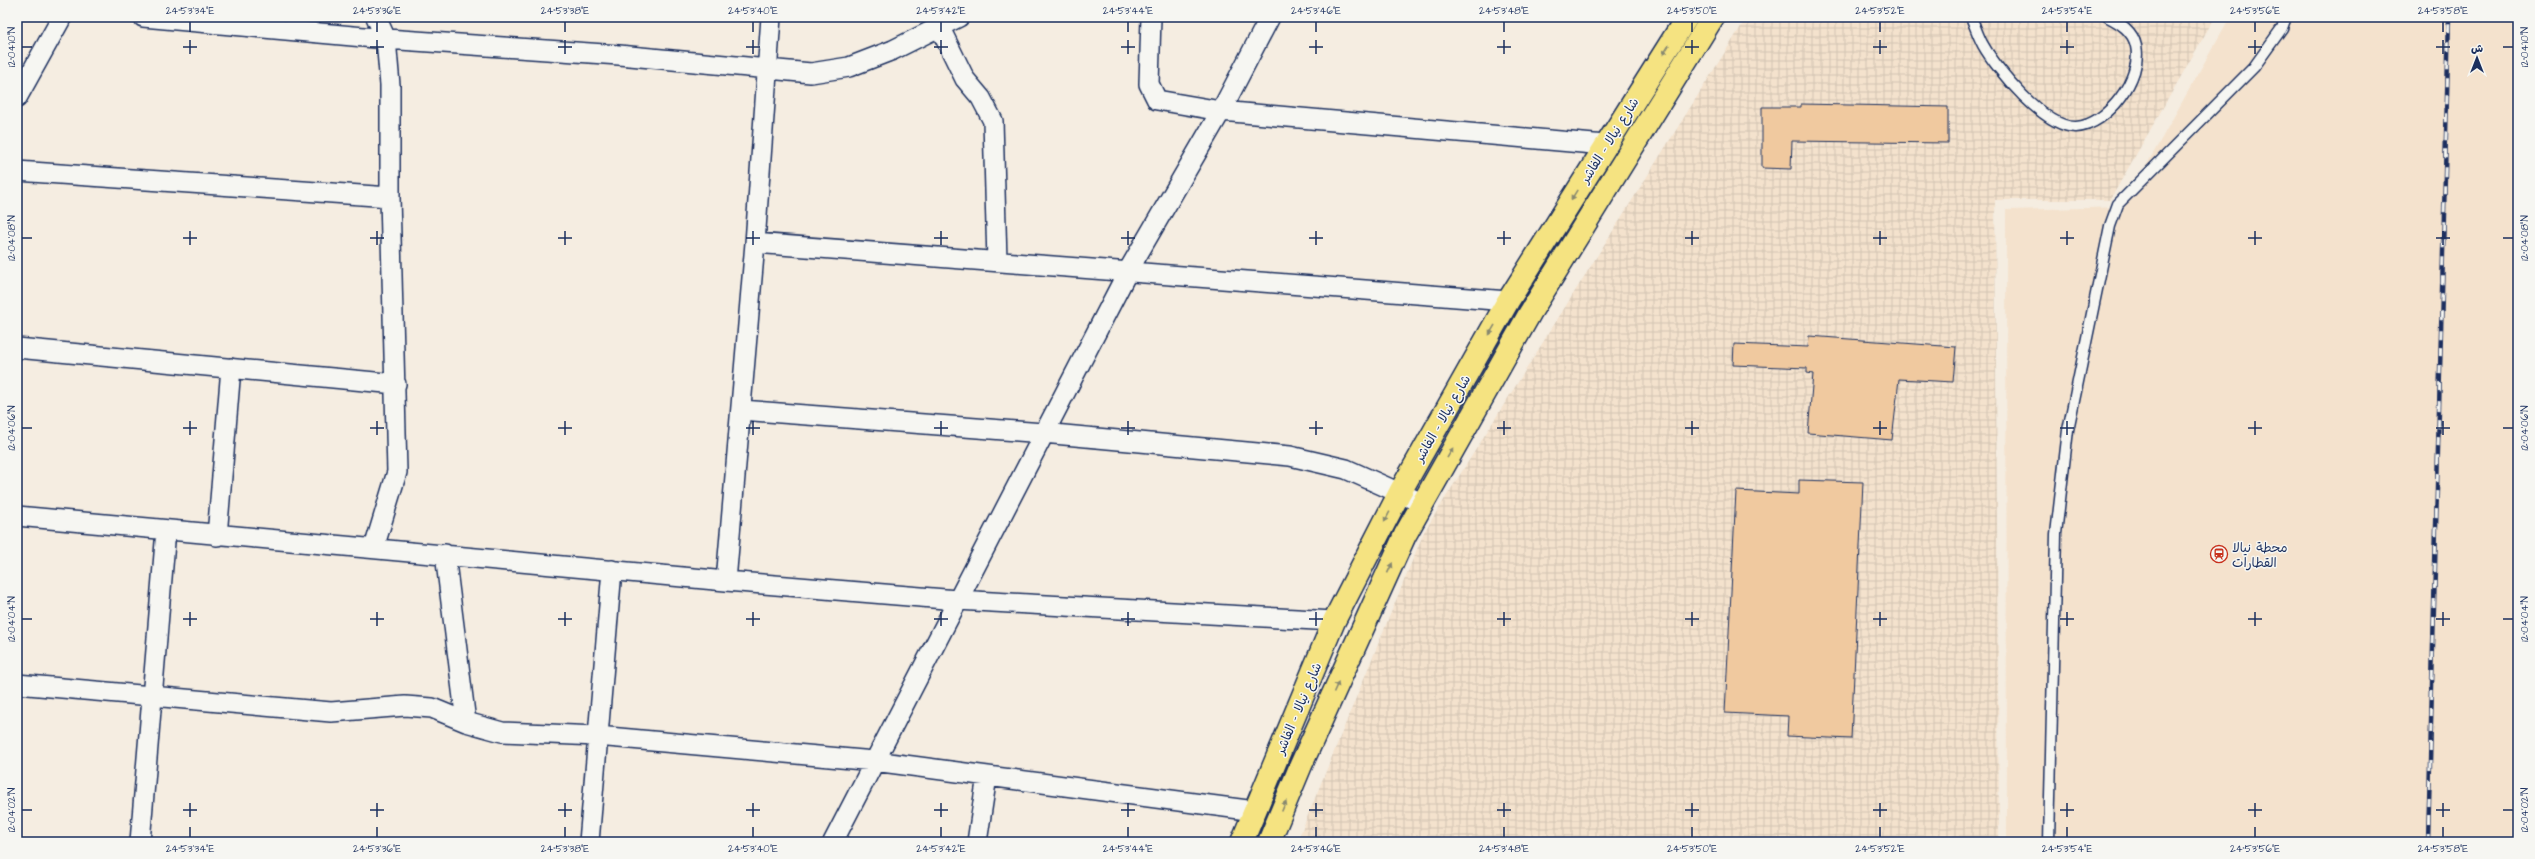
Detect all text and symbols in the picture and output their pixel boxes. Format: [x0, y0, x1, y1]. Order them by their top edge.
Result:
text: 24°53'34"E [166, 4, 214, 18]
text: 24°53'36"E [353, 4, 401, 18]
text: 24°53'38"E [541, 4, 589, 18]
text: 24°53'40"E [728, 4, 778, 18]
text: 24°53'42"E [916, 4, 966, 18]
text: 24°53'44"E [1103, 4, 1153, 18]
text: 24°53'46"E [1291, 4, 1341, 18]
text: 24°53'48"E [1479, 4, 1529, 18]
text: 24°53'50"E [1667, 4, 1717, 18]
text: 24°53'52"E [1855, 4, 1905, 18]
text: 24°53'54"E [2042, 4, 2092, 18]
text: 24°53'56"E [2230, 4, 2280, 18]
text: 24°53'58"E [2418, 4, 2468, 18]
text: 12°04'10"N [5, 27, 19, 67]
text: 12°04'10"N [2518, 27, 2532, 67]
north arrow [2457, 38, 2497, 78]
text: ش [2471, 41, 2483, 56]
one-way arrow [1662, 44, 1669, 56]
street label: شارع نيالا - الفاشر [1576, 94, 1643, 188]
one-way arrow [1570, 190, 1578, 201]
text: 12°04'08"N [5, 215, 19, 261]
text: 12°04'08"N [2518, 215, 2532, 261]
one-way arrow [1489, 325, 1495, 336]
street label: شارع نيالا - الفاشر [1410, 372, 1475, 466]
text: 12°04'06"N [5, 405, 19, 451]
text: 12°04'06"N [2518, 405, 2532, 451]
one-way arrow [1447, 447, 1453, 459]
one-way arrow [1384, 511, 1390, 523]
place label: محطة نيالا القطارات [2232, 539, 2288, 572]
station icon: محطة نيالا القطارات [2209, 544, 2229, 564]
one-way arrow [1387, 563, 1393, 574]
text: 12°04'04"N [5, 596, 19, 642]
text: 12°04'04"N [2518, 596, 2532, 642]
street label: شارع نيالا - الفاشر [1271, 660, 1326, 758]
one-way arrow [1333, 681, 1339, 692]
text: 12°04'02"N [5, 788, 19, 832]
text: 12°04'02"N [2518, 788, 2532, 832]
one-way arrow [1281, 800, 1287, 811]
text: 24°53'34"E [166, 842, 214, 856]
text: 24°53'36"E [353, 842, 401, 856]
text: 24°53'38"E [541, 842, 589, 856]
text: 24°53'40"E [728, 842, 778, 856]
text: 24°53'42"E [916, 842, 966, 856]
text: 24°53'44"E [1103, 842, 1153, 856]
text: 24°53'46"E [1291, 842, 1341, 856]
text: 24°53'48"E [1479, 842, 1529, 856]
text: 24°53'50"E [1667, 842, 1717, 856]
text: 24°53'52"E [1855, 842, 1905, 856]
text: 24°53'54"E [2042, 842, 2092, 856]
text: 24°53'56"E [2230, 842, 2280, 856]
text: 24°53'58"E [2418, 842, 2468, 856]

